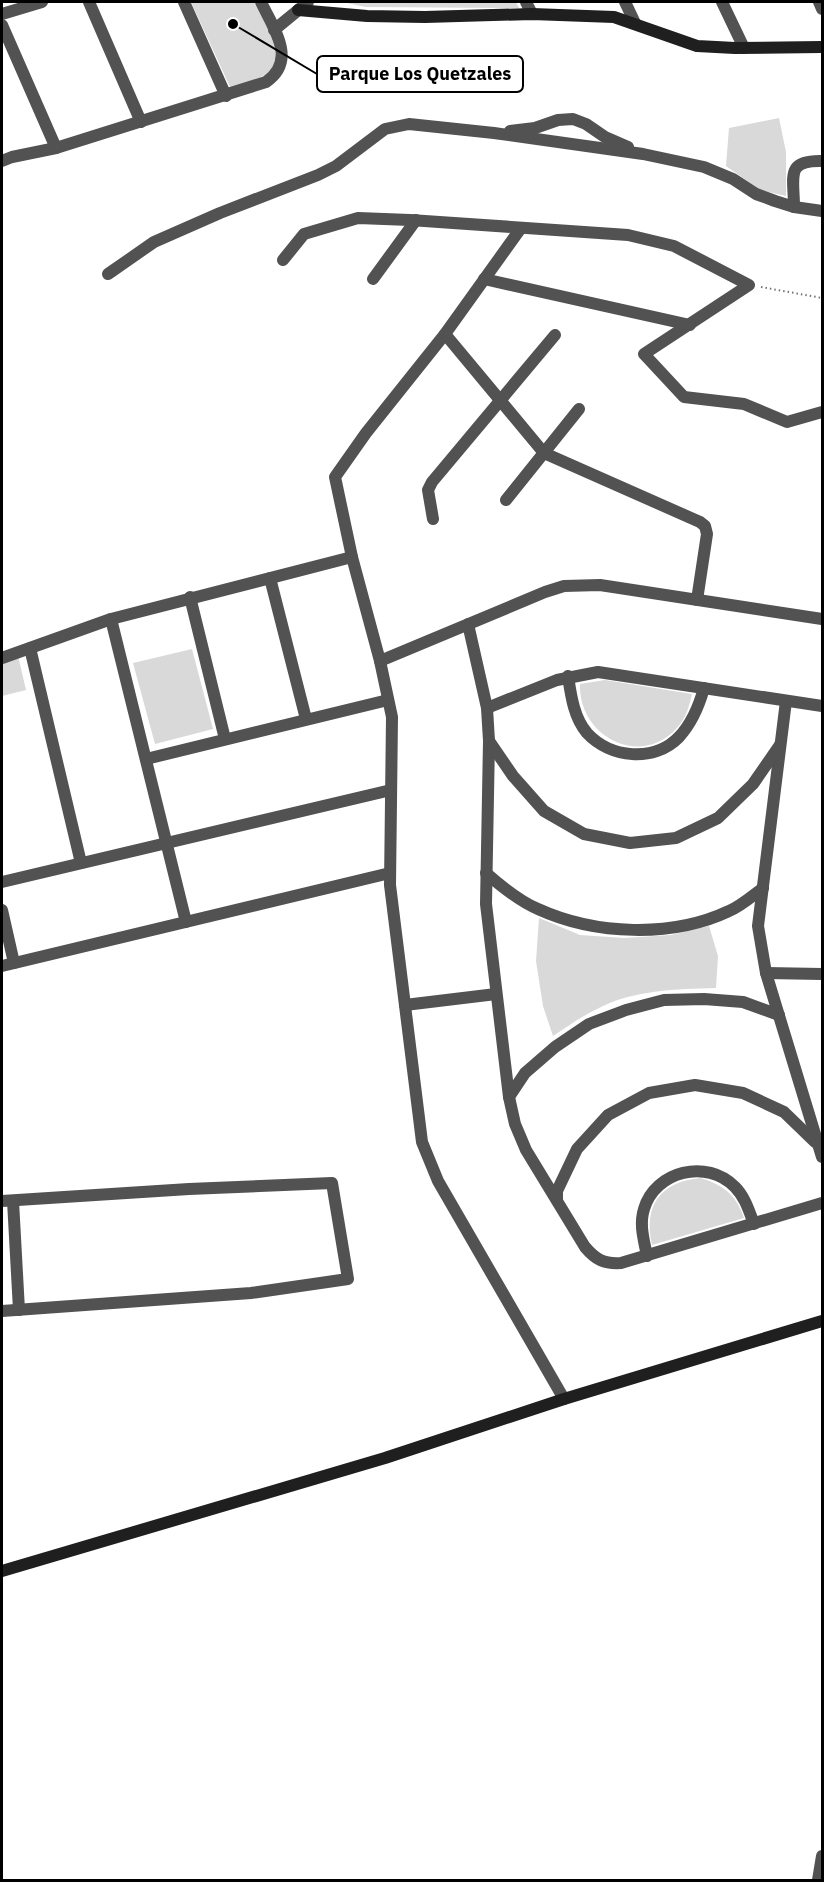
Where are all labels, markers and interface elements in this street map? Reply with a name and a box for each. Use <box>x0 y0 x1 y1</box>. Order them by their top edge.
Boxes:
callout: Parque Los Quetzales <box>317 56 523 92</box>
text: Parque Los Quetzales <box>329 62 511 85</box>

